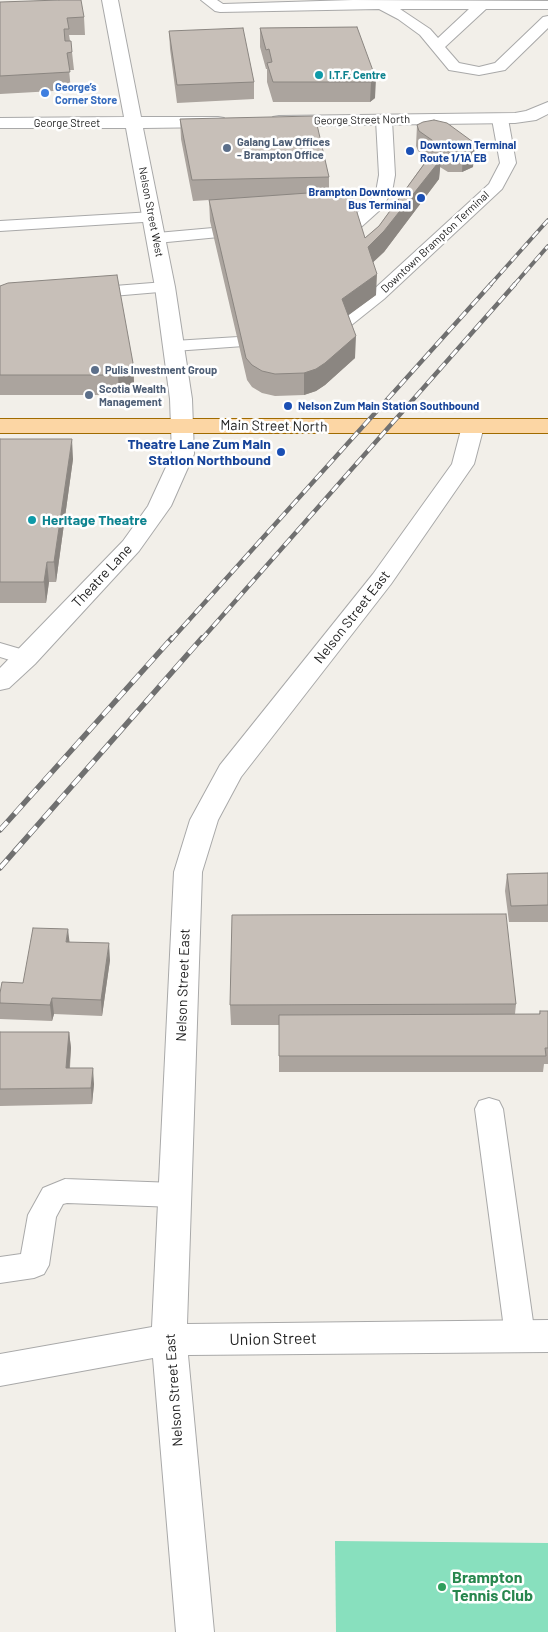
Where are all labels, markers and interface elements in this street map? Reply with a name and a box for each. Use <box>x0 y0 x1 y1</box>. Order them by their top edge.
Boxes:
place label: I.T.F. Centre <box>329 68 386 82</box>
marker: I.T.F. Centre <box>313 69 325 81</box>
place label: George’s Corner Store <box>55 80 117 106</box>
marker: George’s Corner Store <box>39 87 51 99</box>
street label: George Street North <box>314 113 410 127</box>
street label: George Street <box>34 116 100 130</box>
place label: Galang Law Offices - Brampton Office <box>237 135 330 161</box>
place label: Downtown Terminal Route 1/1A EB <box>420 138 516 164</box>
marker: Galang Law Offices - Brampton Office <box>221 142 233 154</box>
marker: Downtown Terminal Route 1/1A EB <box>404 145 416 157</box>
street label: Nelson Street West <box>136 166 166 258</box>
place label: Brampton Downtown Bus Terminal <box>309 185 411 211</box>
street label: Downtown Brampton Terminal <box>378 188 492 296</box>
marker: Brampton Downtown Bus Terminal <box>415 192 427 204</box>
place label: Pulis Investment Group <box>105 363 217 377</box>
marker: Pulis Investment Group <box>89 364 101 376</box>
place label: Scotia Wealth Management <box>99 382 166 408</box>
marker: Scotia Wealth Management <box>83 389 95 401</box>
place label: Nelson Zum Main Station Southbound <box>298 399 479 413</box>
marker: Nelson Zum Main Station Southbound <box>282 400 294 412</box>
street label: Main Street North <box>220 417 328 435</box>
place label: Theatre Lane Zum Main Station Northbound <box>127 436 271 468</box>
marker: Theatre Lane Zum Main Station Northbound <box>275 446 287 458</box>
place label: Heritage Theatre <box>42 512 147 528</box>
marker: Heritage Theatre <box>26 514 38 526</box>
street label: Theatre Lane <box>68 541 136 611</box>
street label: Nelson Street East <box>310 567 394 667</box>
street label: Nelson Street East <box>173 928 193 1042</box>
street label: Union Street <box>229 1329 317 1349</box>
street label: Nelson Street East <box>162 1333 186 1447</box>
place label: Brampton Tennis Club <box>452 1568 533 1606</box>
marker: Brampton Tennis Club <box>436 1581 448 1593</box>

